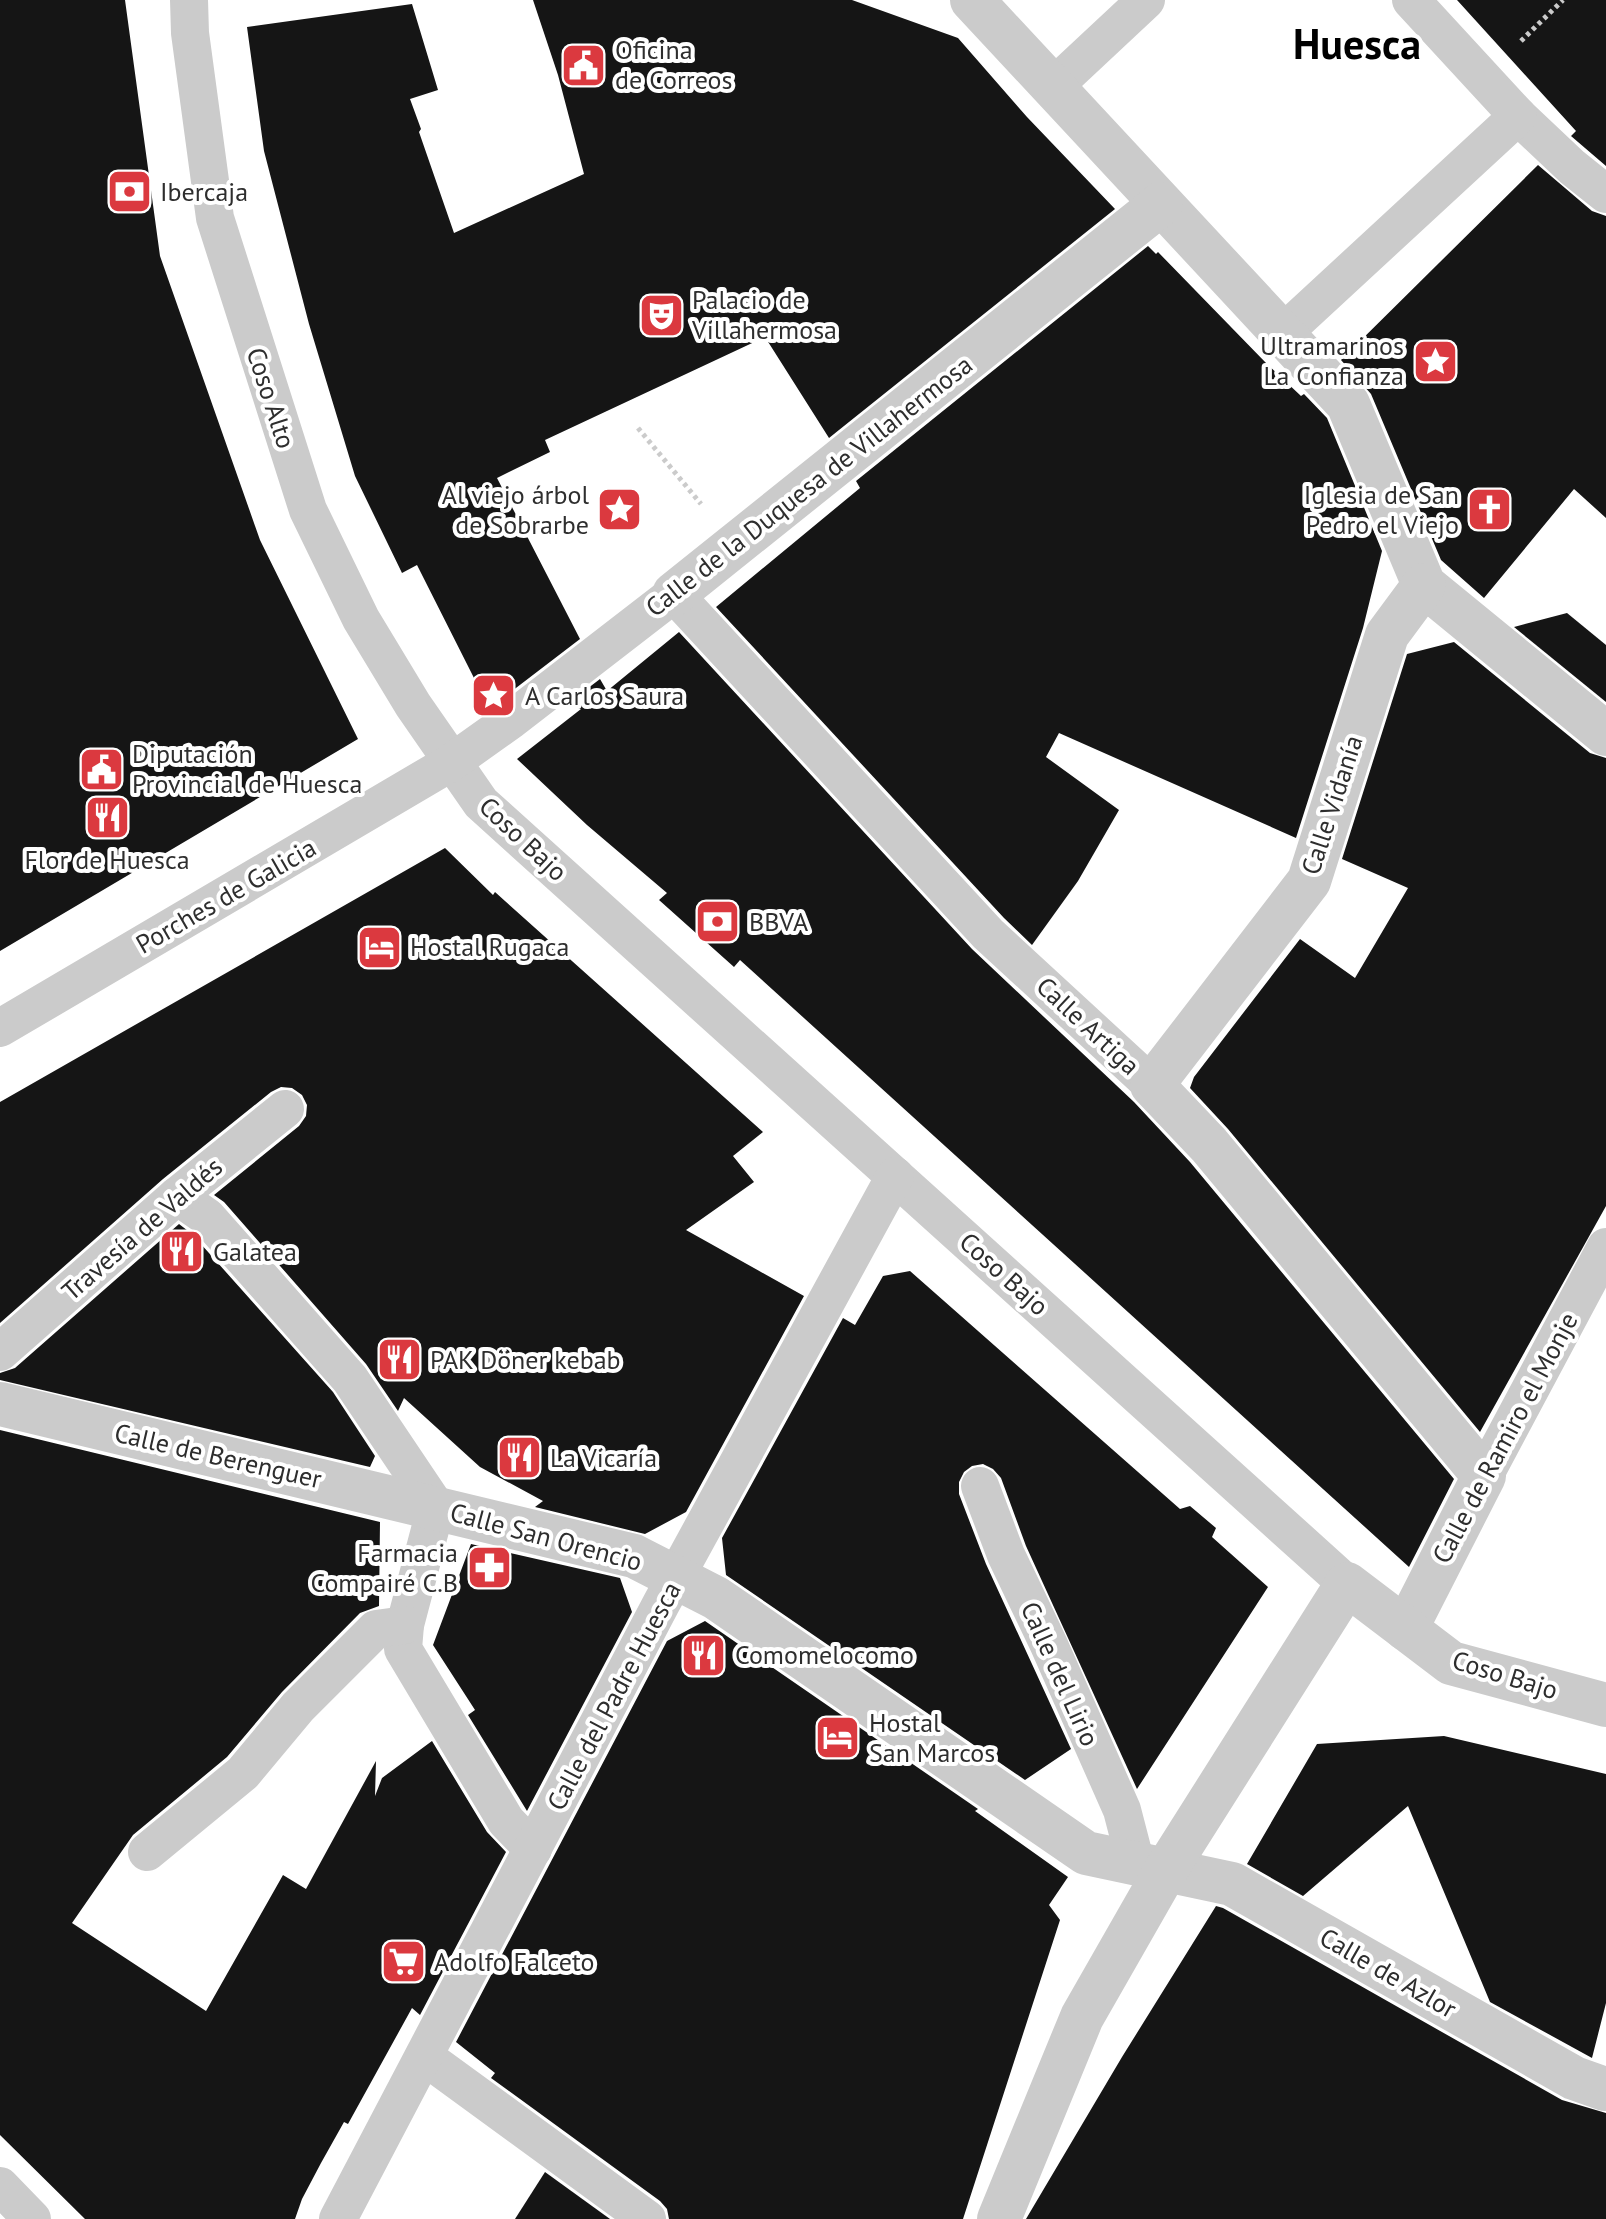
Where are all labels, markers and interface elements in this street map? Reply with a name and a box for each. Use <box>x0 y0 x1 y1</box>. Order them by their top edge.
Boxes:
district label: Huesca <box>1293 16 1421 71</box>
place label: Oficina de Correos <box>615 33 733 96</box>
public building icon: Oficina de Correos <box>560 41 608 89</box>
bank icon: Ibercaja <box>105 168 153 216</box>
place label: Ibercaja <box>160 175 248 208</box>
place label: Palacio de Villahermosa <box>691 283 837 346</box>
theatre icon: Palacio de Villahermosa <box>637 291 685 339</box>
place label: Ultramarinos La Confianza <box>1260 329 1404 392</box>
place icon: Ultramarinos La Confianza <box>1411 337 1459 385</box>
street label: Coso Alto <box>240 343 303 452</box>
street label: Calle de la Duquesa de Villahermosa <box>639 348 979 623</box>
place label: Al viejo árbol de Sobrarbe <box>442 478 589 541</box>
place label: Iglesia de San Pedro el Viejo <box>1304 478 1459 541</box>
place icon: Al viejo árbol de Sobrarbe <box>596 486 644 534</box>
church icon: Iglesia de San Pedro el Viejo <box>1466 486 1514 534</box>
place icon: A Carlos Saura <box>470 672 518 720</box>
place label: A Carlos Saura <box>525 679 684 712</box>
street label: Calle Vidanía <box>1293 731 1370 879</box>
place label: Diputación Provincial de Huesca <box>132 737 362 800</box>
public building icon: Diputación Provincial de Huesca <box>77 745 125 793</box>
street label: Coso Bajo <box>472 790 574 888</box>
restaurant icon: Flor de Huesca <box>83 793 131 841</box>
street label: Porches de Galicia <box>130 831 322 960</box>
place label: Flor de Huesca <box>24 843 190 876</box>
bank icon: BBVA <box>694 898 742 946</box>
place label: BBVA <box>749 905 808 938</box>
hotel icon: Hostal Rugaca <box>355 923 403 971</box>
place label: Hostal Rugaca <box>410 930 569 963</box>
street label: Calle Artiga <box>1030 969 1147 1082</box>
street label: Travesía de Valdés <box>55 1150 229 1307</box>
street label: Coso Bajo <box>953 1225 1056 1322</box>
restaurant icon: Galatea <box>158 1228 206 1276</box>
place label: Galatea <box>213 1235 297 1268</box>
street label: Calle de Ramiro el Monje <box>1424 1307 1585 1569</box>
restaurant icon: PAK Döner kebab <box>375 1336 423 1384</box>
place label: PAK Döner kebab <box>430 1343 621 1376</box>
street label: Calle de Berenguer <box>111 1416 325 1495</box>
restaurant icon: La Vicaría <box>495 1434 543 1482</box>
place label: La Vicaría <box>550 1441 657 1474</box>
street label: Calle San Orencio <box>447 1495 646 1578</box>
place label: Farmacia Compairé C.B <box>311 1536 458 1599</box>
pharmacy icon: Farmacia Compairé C.B <box>465 1544 513 1592</box>
street label: Calle del Padre Huesca <box>539 1576 688 1816</box>
street label: Calle del Lirio <box>1014 1596 1107 1751</box>
restaurant icon: Comomelocomo <box>680 1631 728 1679</box>
place label: Comomelocomo <box>735 1638 914 1671</box>
street label: Coso Bajo <box>1448 1643 1562 1706</box>
place label: Hostal San Marcos <box>869 1706 995 1769</box>
hotel icon: Hostal San Marcos <box>814 1714 862 1762</box>
street label: Calle de Azlor <box>1314 1920 1463 2025</box>
supermarket icon: Adolfo Falceto <box>379 1938 427 1986</box>
place label: Adolfo Falceto <box>434 1945 594 1978</box>

